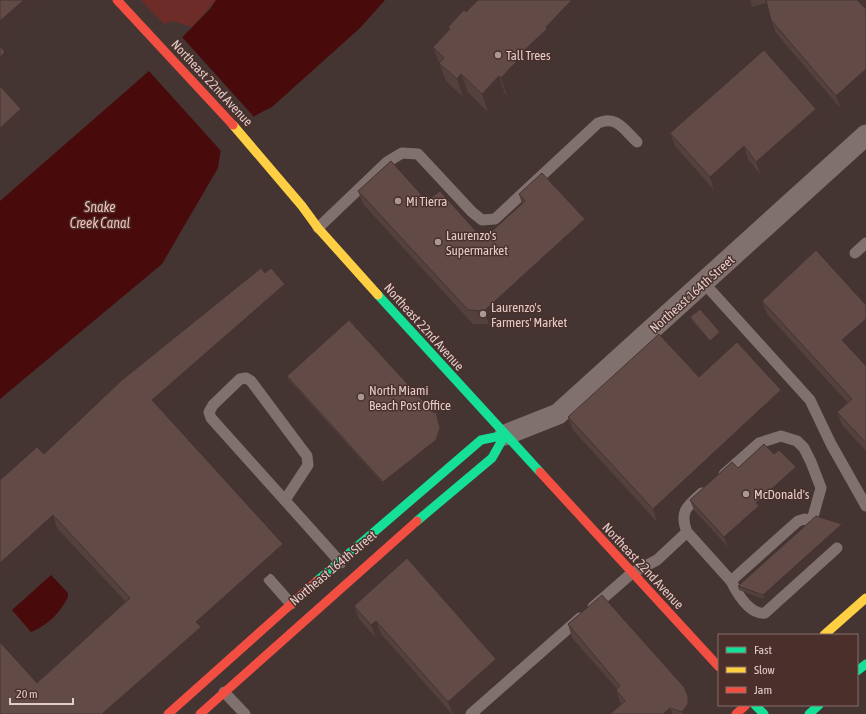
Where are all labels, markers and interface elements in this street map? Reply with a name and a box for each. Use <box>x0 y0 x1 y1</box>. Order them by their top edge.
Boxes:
street label: Northeast 22nd Avenue <box>168 37 256 129</box>
place label: Tall Trees <box>506 48 551 63</box>
marker: Tall Trees <box>493 50 503 60</box>
place label: Mi Tierra <box>406 194 447 209</box>
marker: Mi Tierra <box>393 196 403 206</box>
water label: Snake Creek Canal <box>70 199 130 231</box>
place label: Laurenzo's Supermarket <box>446 228 508 258</box>
marker: Laurenzo's Supermarket <box>433 237 443 247</box>
street label: Northeast 164th Street <box>647 252 737 336</box>
street label: Northeast 22nd Avenue <box>381 280 467 374</box>
place label: Laurenzo's Farmers' Market <box>491 300 567 330</box>
marker: Laurenzo's Farmers' Market <box>478 309 488 319</box>
place label: North Miami Beach Post Office <box>369 383 451 413</box>
marker: North Miami Beach Post Office <box>356 392 366 402</box>
place label: McDonald's <box>754 487 810 502</box>
marker: McDonald's <box>741 489 751 499</box>
street label: Northeast 22nd Avenue <box>599 520 687 612</box>
street label: Northeast 164th Street <box>287 527 379 609</box>
legend <box>718 634 858 706</box>
text: Fast <box>754 643 772 657</box>
text: Slow <box>754 663 775 677</box>
scale bar <box>10 680 73 706</box>
text: Jam <box>754 683 772 697</box>
text: 20 m <box>16 687 38 701</box>

